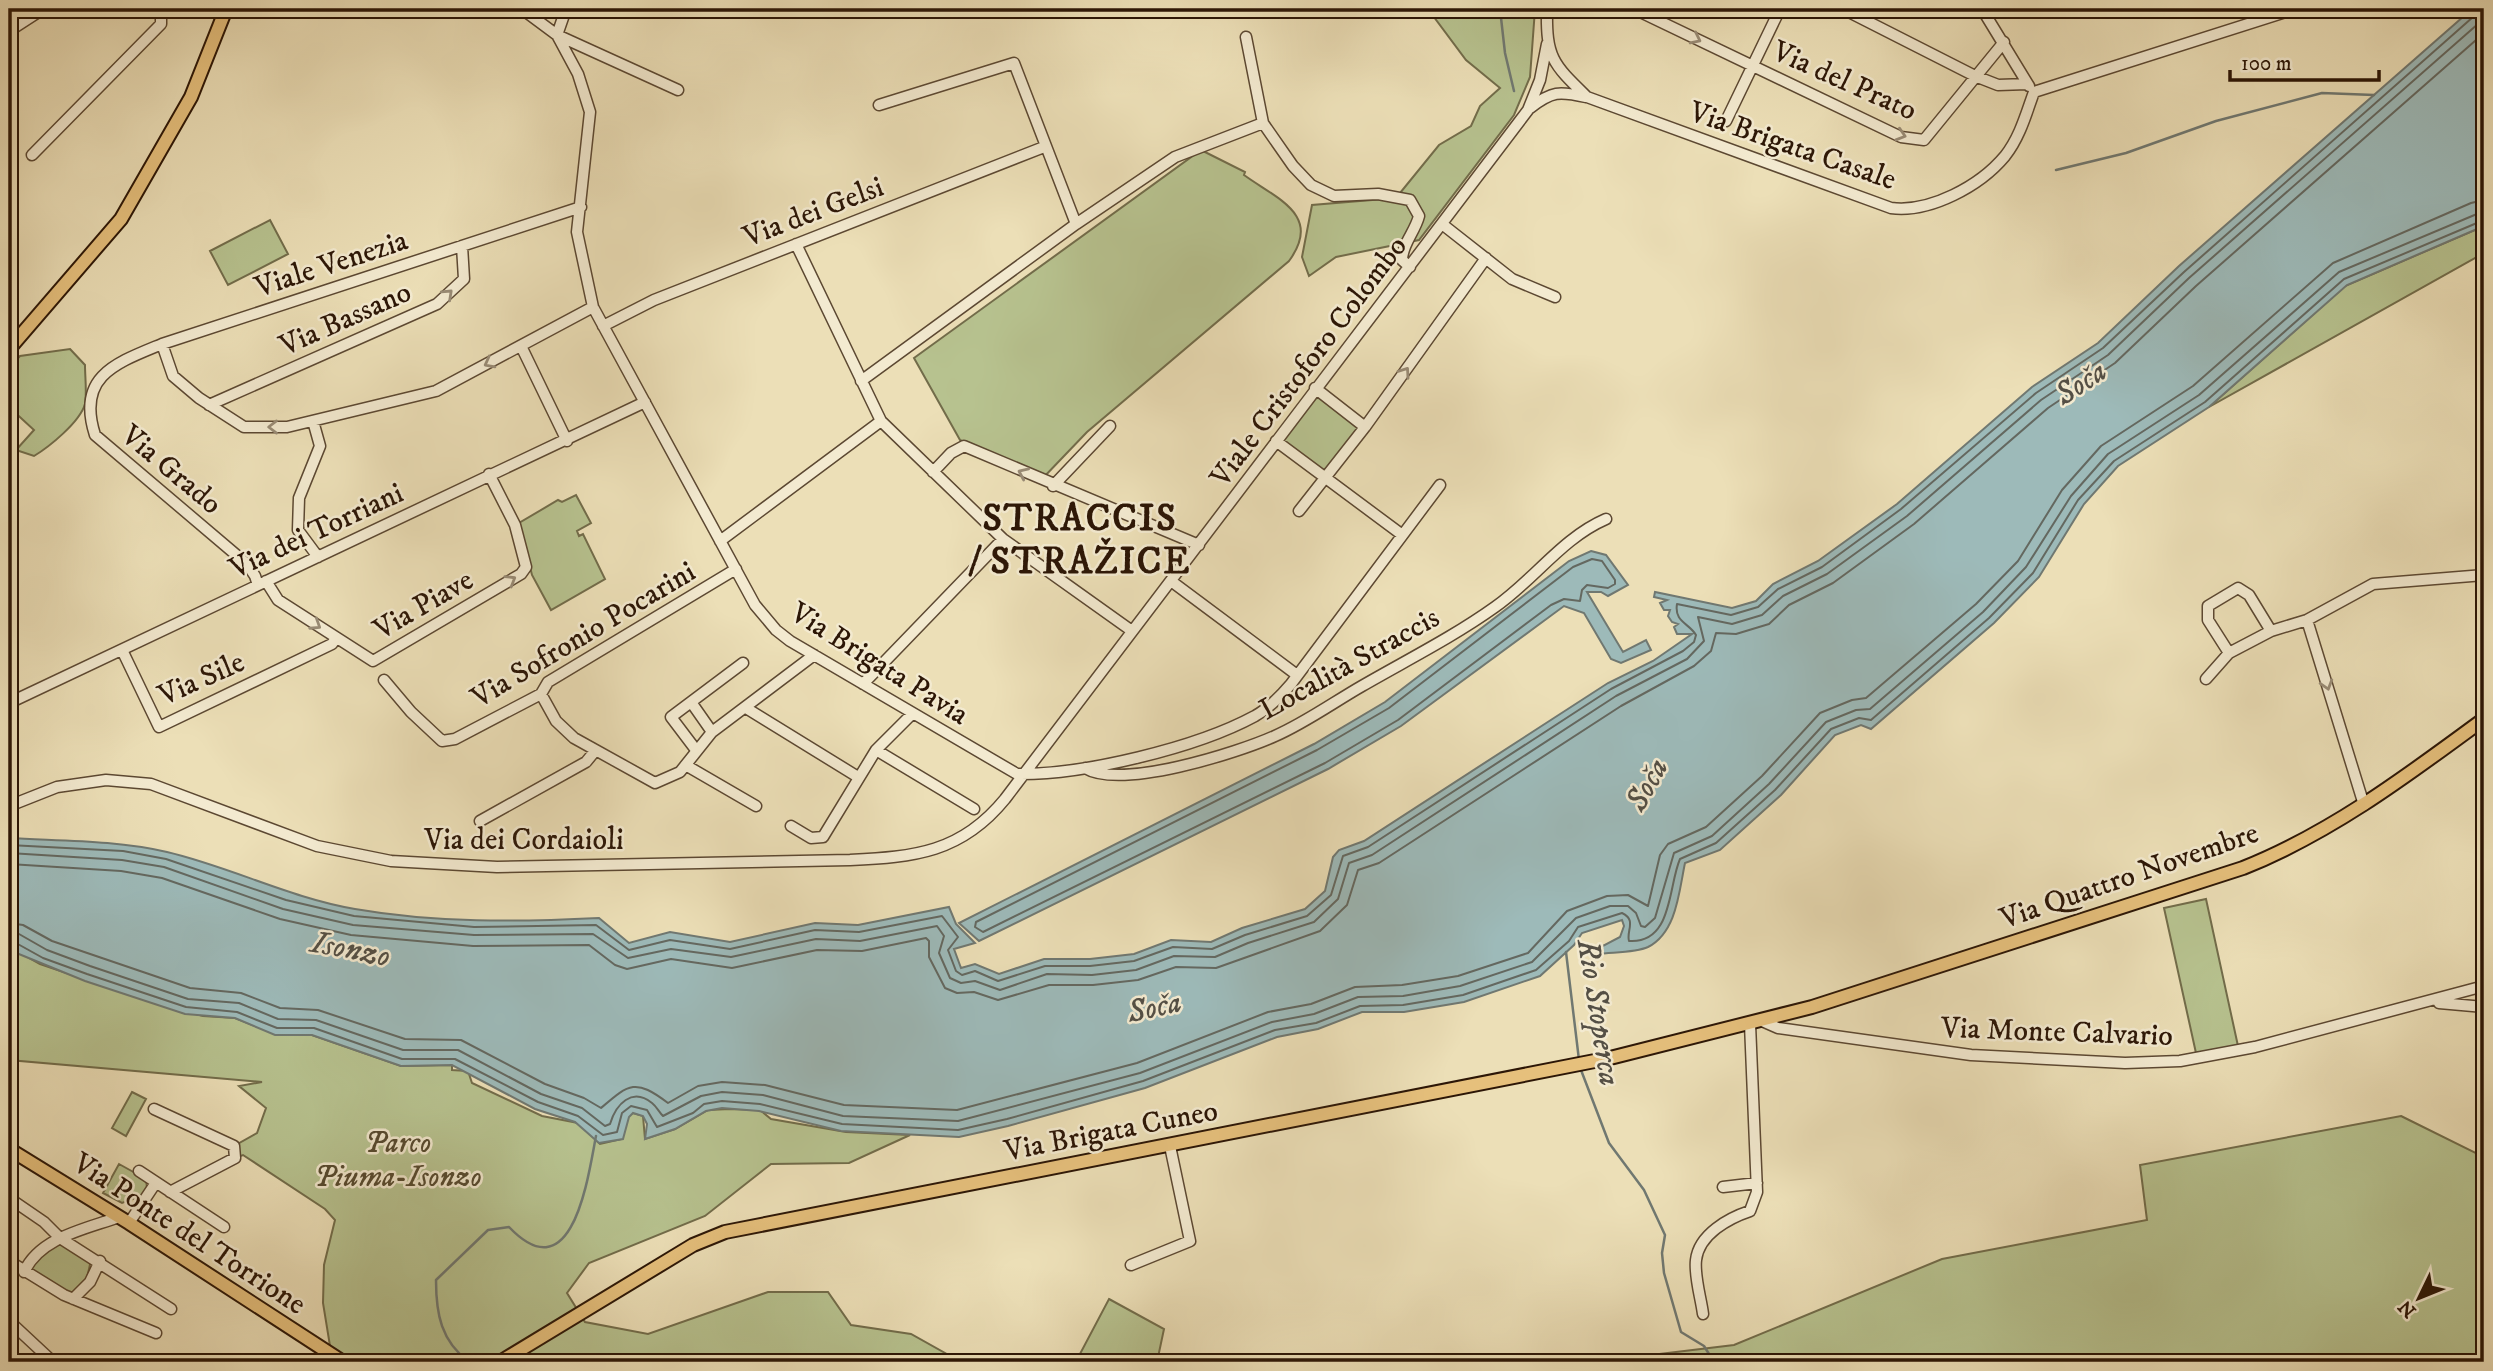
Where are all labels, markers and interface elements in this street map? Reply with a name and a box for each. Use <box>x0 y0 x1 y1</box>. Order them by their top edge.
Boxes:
one-way arrow <box>1689 31 1701 45</box>
street label: Via del Prato <box>1766 33 1922 130</box>
scale bar <box>2230 38 2379 82</box>
text: 100 m <box>2241 51 2292 77</box>
street label: Via Brigata Casale <box>1683 93 1901 199</box>
one-way arrow <box>1895 127 1907 142</box>
street label: Via dei Gelsi <box>737 169 889 256</box>
street label: Viale Venezia <box>250 222 413 307</box>
street label: Viale Cristoforo Colombo <box>1202 229 1416 496</box>
street label: Via Bassano <box>273 274 417 365</box>
one-way arrow <box>440 290 453 302</box>
water label: Soča <box>2047 352 2115 416</box>
one-way arrow <box>484 354 497 368</box>
one-way arrow <box>1397 367 1409 380</box>
street label: Via Grado <box>112 417 229 523</box>
one-way arrow <box>268 419 278 435</box>
one-way arrow <box>1018 467 1030 481</box>
street label: Via dei Torriani <box>223 475 409 588</box>
district label: STRACCIS / STRAŽICE <box>967 496 1192 586</box>
street label: Via Sofronio Pocarini <box>464 554 703 717</box>
street label: Via Piave <box>366 562 480 649</box>
one-way arrow <box>503 576 516 589</box>
street label: Via Brigata Pavia <box>782 594 975 734</box>
street label: Località Straccis <box>1253 600 1446 729</box>
one-way arrow <box>309 616 322 629</box>
street label: Via Sile <box>152 644 250 715</box>
one-way arrow <box>2319 678 2333 691</box>
water label: Soča <box>1617 751 1678 819</box>
street label: Via Quattro Novembre <box>1995 815 2263 938</box>
street label: Via dei Cordaioli <box>423 822 624 859</box>
water label: Isonzo <box>306 922 394 977</box>
water label: Rio Stoperca <box>1567 935 1629 1089</box>
water label: Soča <box>1122 982 1186 1034</box>
street label: Via Monte Calvario <box>1939 1010 2174 1055</box>
street label: Via Brigata Cuneo <box>1000 1093 1221 1170</box>
park label: Parco Piuma-Isonzo <box>314 1125 482 1196</box>
street label: Via Ponte del Torrione <box>65 1145 313 1323</box>
north arrow <box>2384 1262 2454 1332</box>
text: N <box>2394 1295 2421 1322</box>

